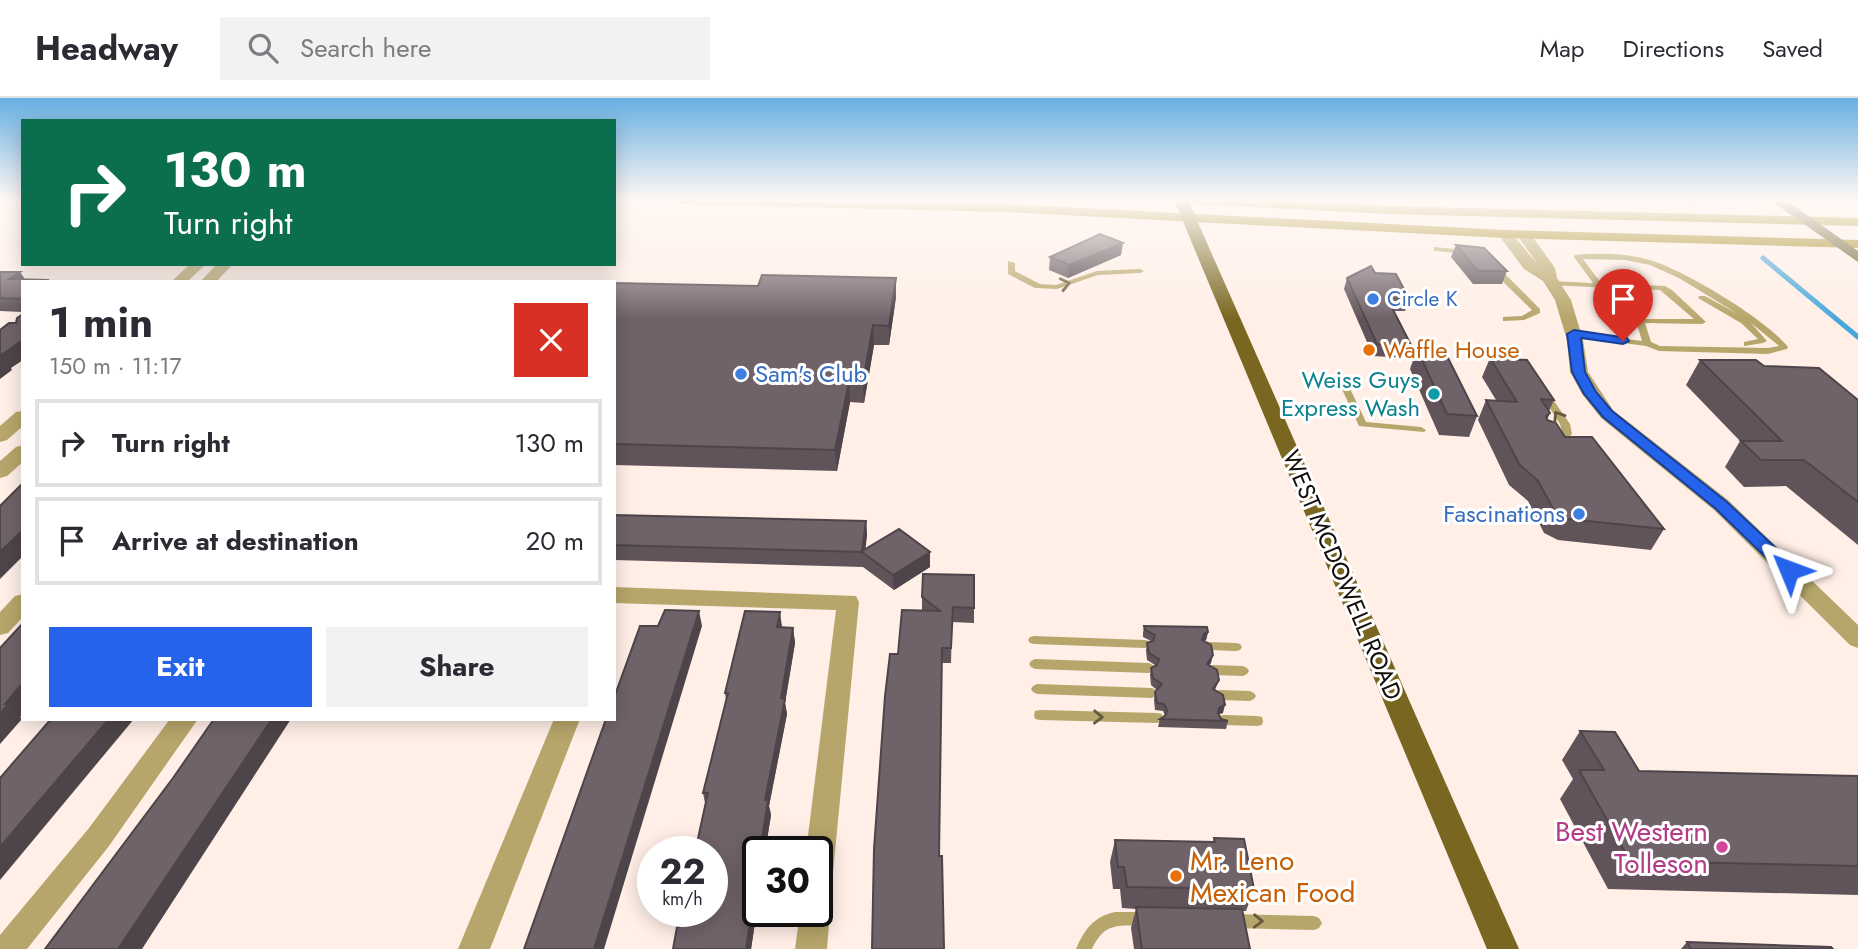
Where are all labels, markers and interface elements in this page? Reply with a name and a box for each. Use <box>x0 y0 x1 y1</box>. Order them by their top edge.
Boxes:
search box <box>220 17 710 80</box>
text: Headway <box>35 25 178 72</box>
icon: search <box>244 29 282 67</box>
text: Search here <box>300 29 431 67</box>
text: Map <box>1540 31 1585 66</box>
text: Directions <box>1623 31 1724 66</box>
text: Saved <box>1762 31 1823 66</box>
text: 130 m <box>164 135 307 205</box>
icon: right <box>49 147 140 238</box>
text: Turn right <box>164 200 293 246</box>
pin <box>1593 269 1653 341</box>
one-way arrow <box>1059 278 1071 293</box>
icon: arrive <box>1604 280 1642 318</box>
place label: Circle K <box>1387 284 1458 314</box>
marker: Circle K <box>1365 291 1381 307</box>
text: 1 min <box>49 292 153 353</box>
button: close <box>514 303 588 377</box>
place label: Waffle House <box>1383 332 1520 367</box>
marker: Waffle House <box>1361 342 1377 358</box>
text: 150 m · 11:17 <box>49 349 182 383</box>
place label: Sam's Club <box>755 356 867 391</box>
place label: Weiss Guys Express Wash <box>1281 362 1420 425</box>
marker: Sam's Club <box>733 366 749 382</box>
marker: Weiss Guys Express Wash <box>1426 386 1442 402</box>
one-way arrow <box>1554 410 1567 423</box>
icon: right <box>53 424 91 462</box>
text: Turn right <box>112 424 230 462</box>
text: 130 m <box>514 424 584 462</box>
street label: WEST MCDOWELL ROAD <box>1274 444 1411 705</box>
place label: Fascinations <box>1443 496 1565 531</box>
marker: Fascinations <box>1571 506 1587 522</box>
icon: arrive <box>53 522 91 560</box>
text: Arrive at destination <box>112 522 359 560</box>
text: 20 m <box>526 522 584 560</box>
position arrow <box>1752 533 1826 607</box>
button: Exit <box>49 627 312 707</box>
button: Share <box>326 627 588 707</box>
one-way arrow <box>1093 709 1104 724</box>
place label: Best Western Tolleson <box>1555 811 1708 884</box>
speed limit sign: 30 <box>742 836 833 927</box>
marker: Best Western Tolleson <box>1714 839 1730 855</box>
place label: Mr. Leno Mexican Food <box>1190 840 1355 913</box>
text: 22 <box>660 847 705 897</box>
marker: Mr. Leno Mexican Food <box>1168 868 1184 884</box>
text: km/h <box>662 886 703 912</box>
one-way arrow <box>1253 914 1264 929</box>

